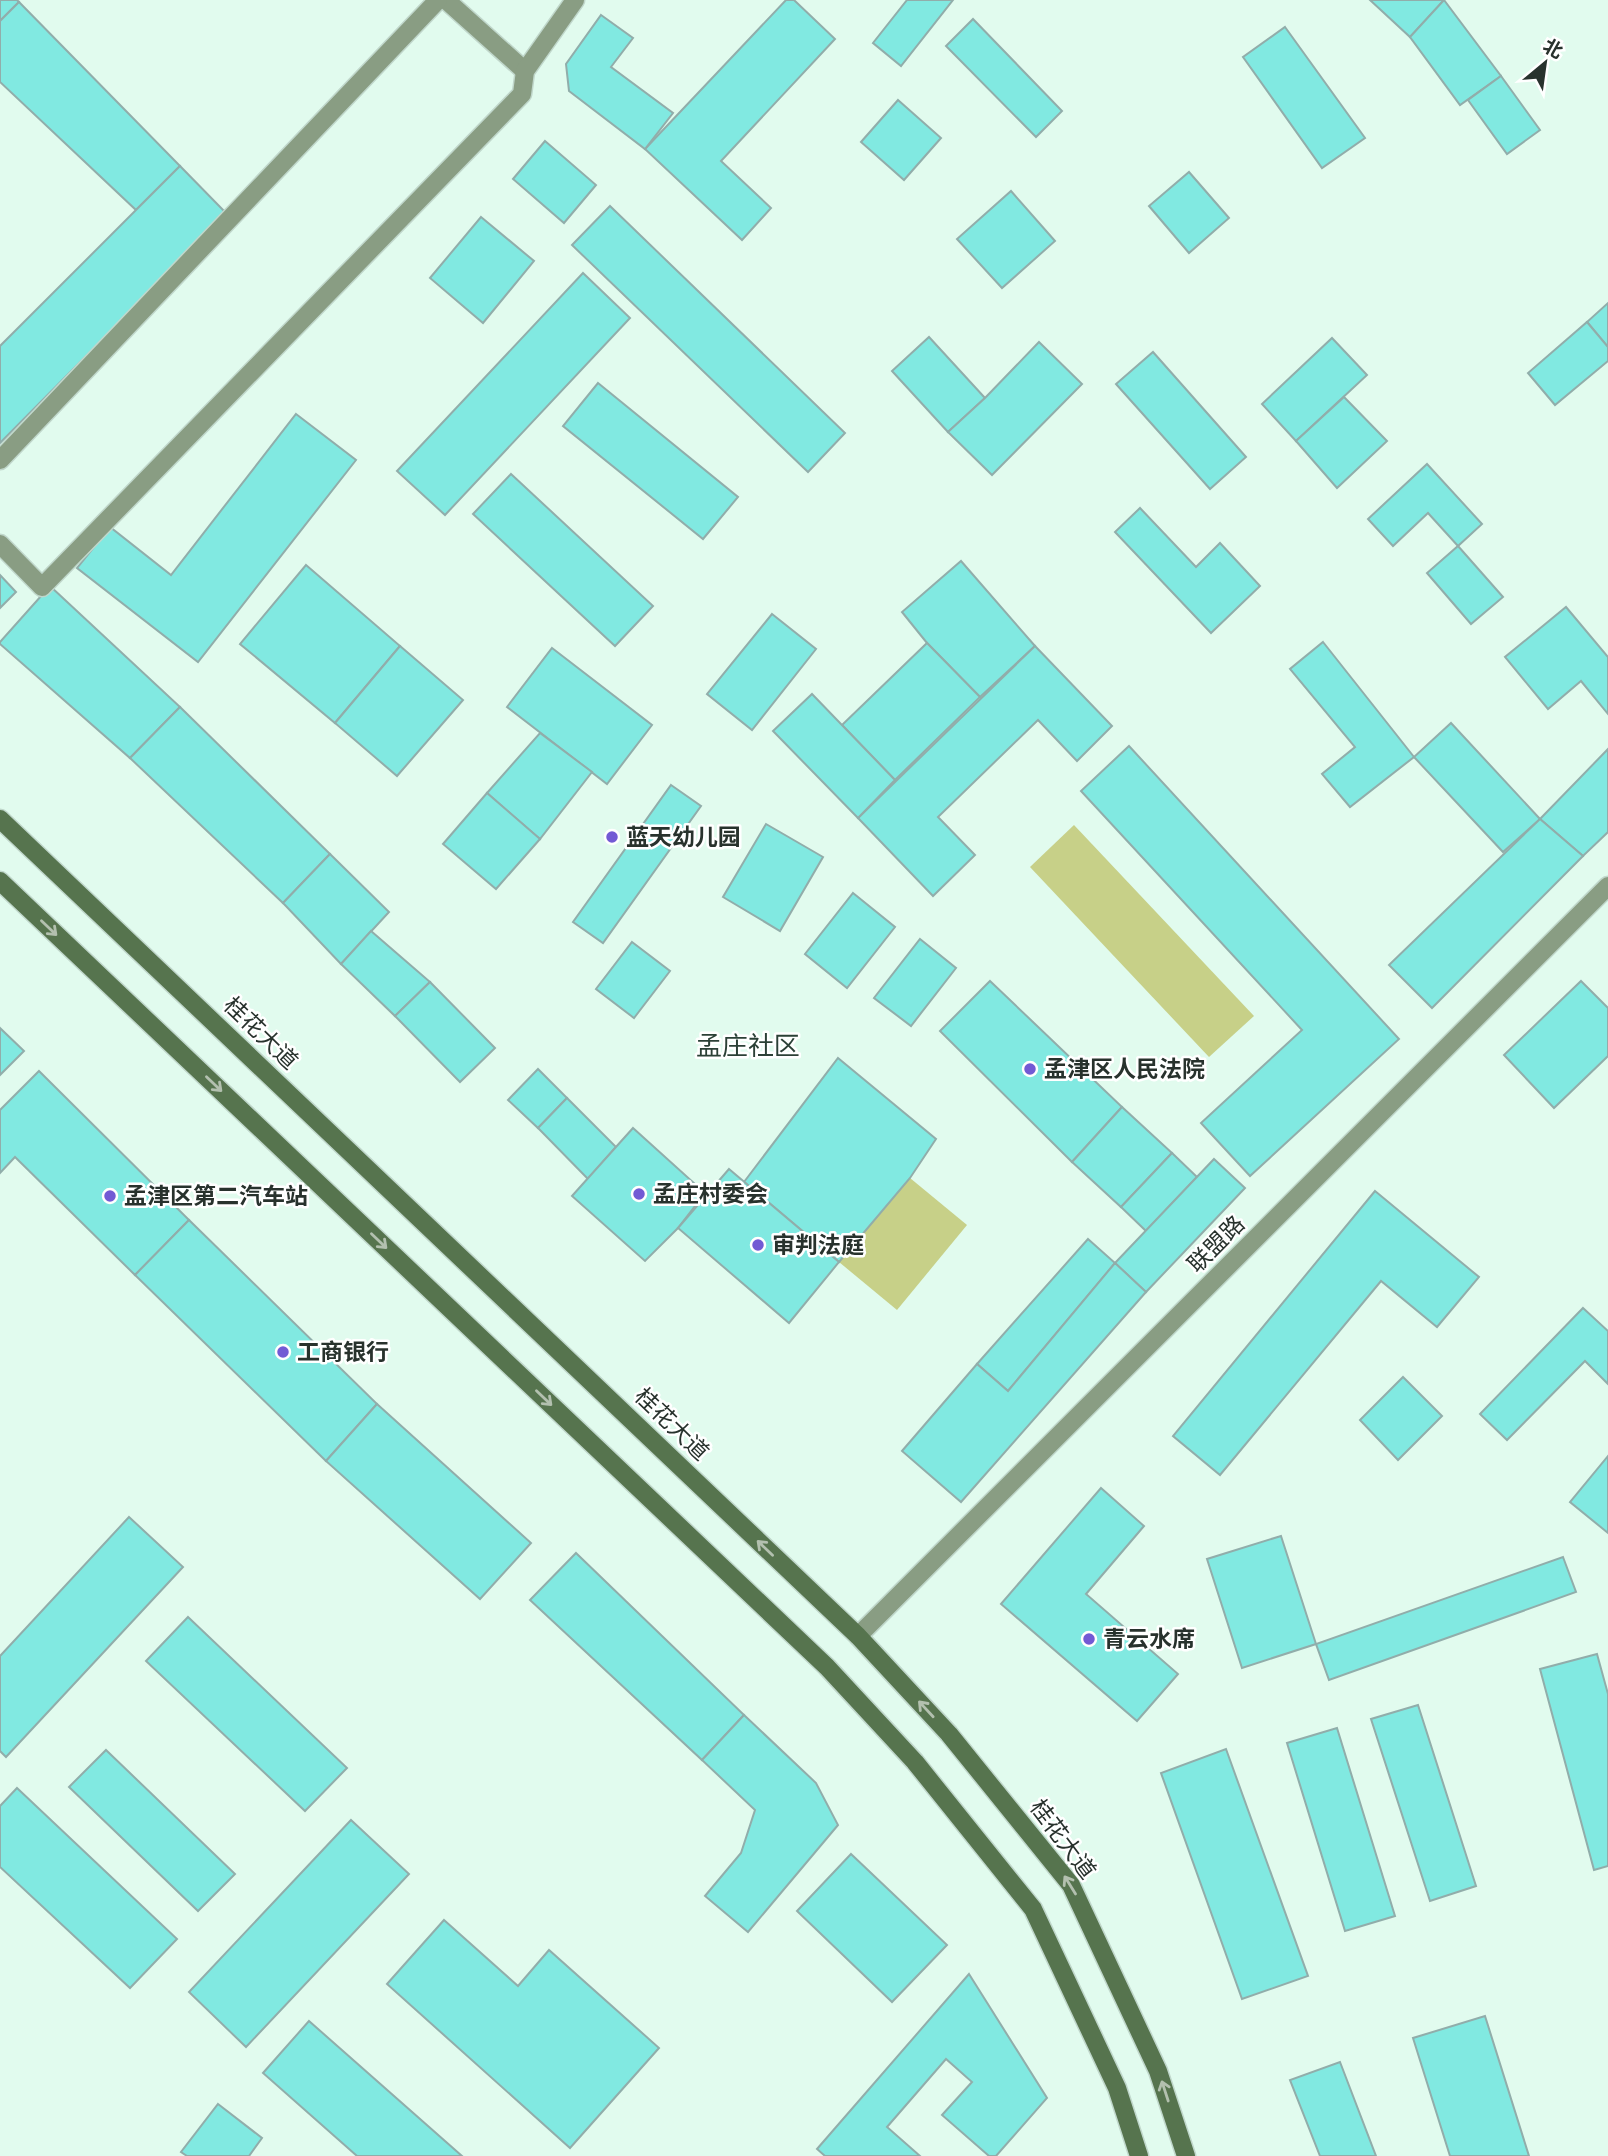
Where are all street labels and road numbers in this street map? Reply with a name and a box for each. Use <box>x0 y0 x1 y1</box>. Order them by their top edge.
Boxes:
street label: 桂花大道 <box>217 989 306 1076</box>
street label: 联盟路 <box>1180 1208 1251 1279</box>
street label: 桂花大道 <box>628 1380 717 1467</box>
street label: 桂花大道 <box>1023 1792 1104 1885</box>

